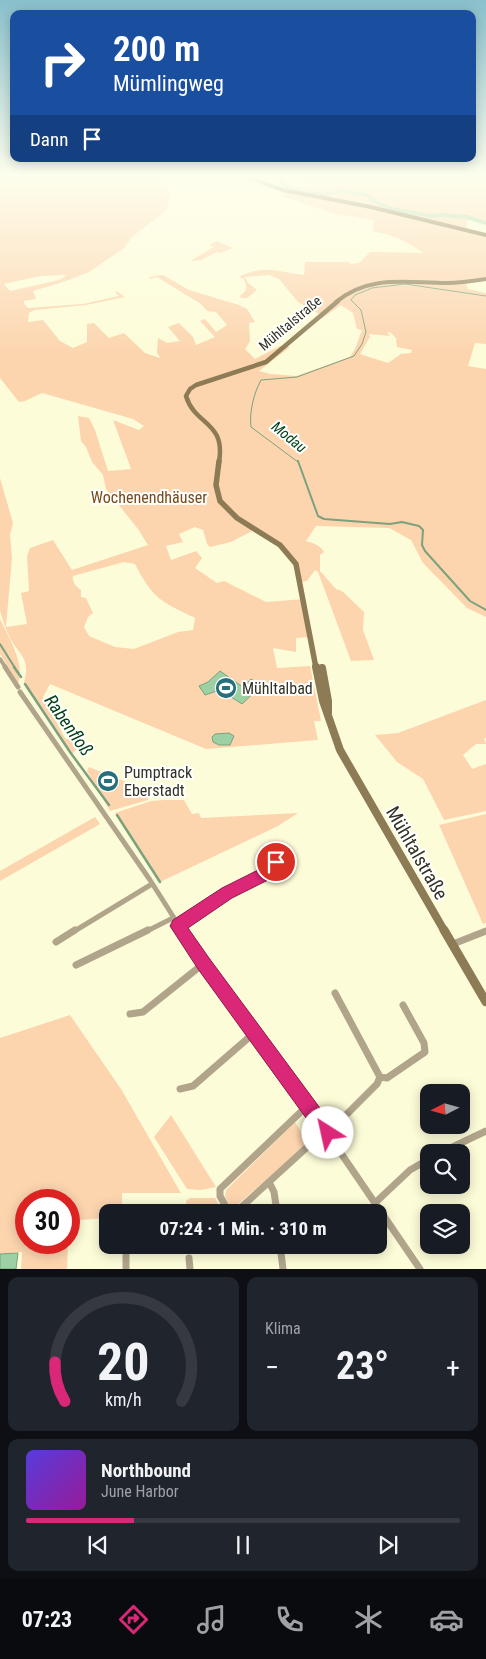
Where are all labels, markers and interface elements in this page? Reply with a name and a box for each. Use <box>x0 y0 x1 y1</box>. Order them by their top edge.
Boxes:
text: 200 m <box>113 29 200 70</box>
icon: right <box>30 30 95 95</box>
text: Mümlingweg <box>113 71 224 96</box>
icon: arrive <box>78 125 106 153</box>
text: Dann <box>30 128 68 151</box>
street label: Mühltalstraße <box>256 292 325 354</box>
water label: Modau <box>268 418 310 456</box>
park label: Wochenendhäuser <box>91 488 207 507</box>
sports icon: Mühltalbad <box>214 676 238 700</box>
place label: Mühltalbad <box>242 679 313 698</box>
water label: Rabenfloß <box>40 690 98 760</box>
place label: Pumptrack Eberstadt <box>124 763 193 800</box>
sports icon: Pumptrack Eberstadt <box>96 769 120 793</box>
street label: Mühltalstraße <box>381 802 453 904</box>
pin <box>255 841 297 883</box>
icon: arrive <box>262 848 290 876</box>
north arrow <box>420 1084 470 1134</box>
map controls <box>420 1084 470 1254</box>
position arrow <box>301 1106 353 1158</box>
button: search <box>420 1144 470 1194</box>
speed limit sign: 30 <box>15 1189 80 1254</box>
button: layers <box>420 1204 470 1254</box>
text: 07:24 · 1 Min. · 310 m <box>159 1217 327 1240</box>
text: Klima <box>265 1319 301 1338</box>
text: 20 <box>97 1332 150 1393</box>
text: 23° <box>336 1344 389 1388</box>
text: − <box>265 1351 279 1384</box>
text: + <box>446 1351 460 1384</box>
text: km/h <box>105 1389 142 1410</box>
text: Northbound <box>101 1459 191 1482</box>
text: June Harbor <box>101 1482 179 1501</box>
icon: previous <box>84 1531 112 1559</box>
icon: pause <box>229 1531 257 1559</box>
icon: next <box>374 1531 402 1559</box>
icon: directions <box>116 1602 151 1637</box>
icon: music <box>194 1602 229 1637</box>
icon: phone <box>272 1602 307 1637</box>
icon: climate <box>351 1602 386 1637</box>
icon: car <box>429 1602 464 1637</box>
text: 07:23 <box>22 1607 72 1632</box>

